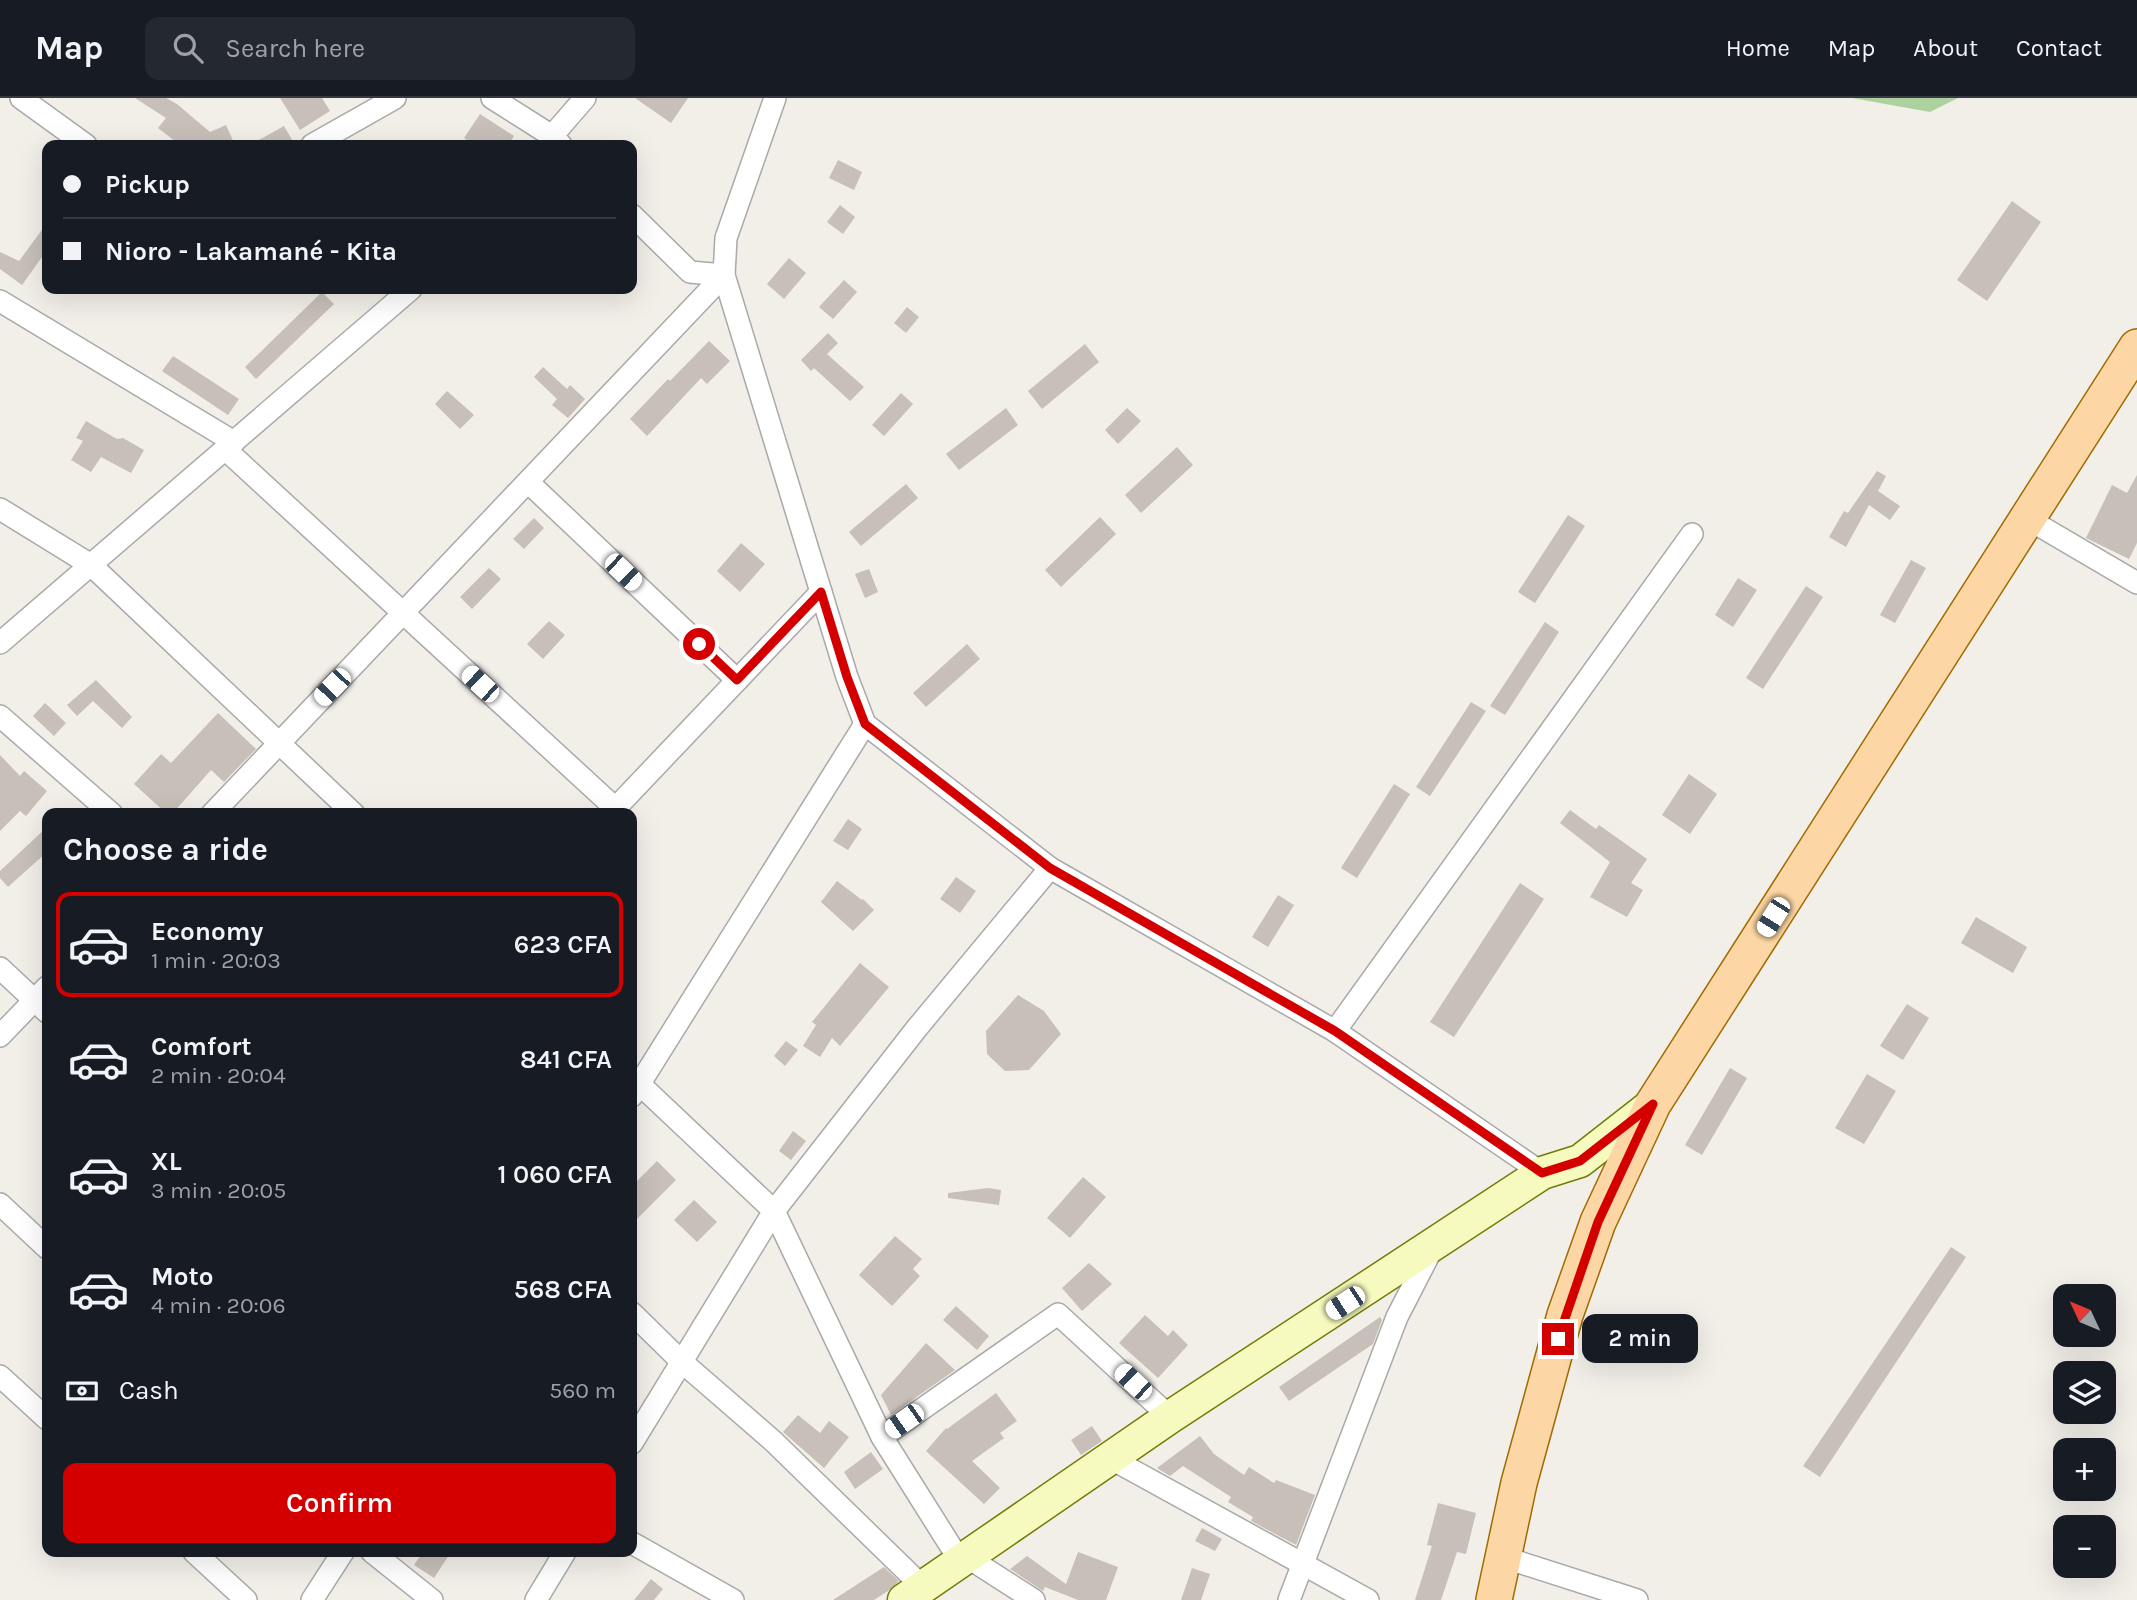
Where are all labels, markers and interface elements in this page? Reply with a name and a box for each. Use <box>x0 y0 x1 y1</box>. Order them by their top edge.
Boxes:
search box <box>145 17 635 80</box>
text: Map <box>35 29 103 67</box>
icon: search <box>169 29 207 67</box>
text: Search here <box>225 33 365 64</box>
text: Home <box>1726 34 1790 62</box>
text: Map <box>1828 34 1875 62</box>
text: About <box>1913 34 1978 62</box>
text: Contact <box>2016 34 2102 62</box>
text: Pickup <box>105 169 190 200</box>
text: Nioro - Lakamané - Kita <box>105 236 397 267</box>
car <box>601 550 646 594</box>
route start <box>683 628 715 660</box>
car <box>458 662 503 706</box>
car <box>310 665 355 709</box>
text: Choose a ride <box>63 831 268 868</box>
car <box>1753 894 1794 940</box>
icon: car <box>67 913 130 976</box>
text: Economy <box>151 916 263 947</box>
text: 623 CFA <box>514 929 612 960</box>
text: 1 min · 20:03 <box>151 947 281 974</box>
icon: car <box>67 1028 130 1091</box>
text: Comfort <box>151 1031 252 1062</box>
text: 841 CFA <box>520 1044 612 1075</box>
text: 2 min · 20:04 <box>151 1062 286 1089</box>
icon: car <box>67 1143 130 1206</box>
text: XL <box>151 1146 182 1177</box>
text: 1 060 CFA <box>497 1159 612 1190</box>
text: 3 min · 20:05 <box>151 1177 286 1204</box>
icon: car <box>67 1258 130 1321</box>
text: Moto <box>151 1261 213 1292</box>
text: 568 CFA <box>514 1274 612 1305</box>
car <box>1322 1283 1369 1323</box>
north arrow <box>2053 1284 2116 1348</box>
map controls <box>2053 1284 2116 1578</box>
text: 4 min · 20:06 <box>151 1292 286 1319</box>
callout: 2 min <box>1582 1314 1698 1364</box>
route end <box>1542 1323 1574 1355</box>
text: 2 min <box>1609 1325 1671 1352</box>
car <box>1111 1360 1156 1404</box>
button: layers <box>2053 1361 2116 1424</box>
icon: cash <box>63 1372 101 1410</box>
text: Cash <box>119 1375 179 1406</box>
text: 560 m <box>549 1377 616 1404</box>
car <box>881 1400 928 1442</box>
button: + <box>2053 1438 2116 1501</box>
button: Confirm <box>63 1463 616 1543</box>
button: − <box>2053 1515 2116 1578</box>

